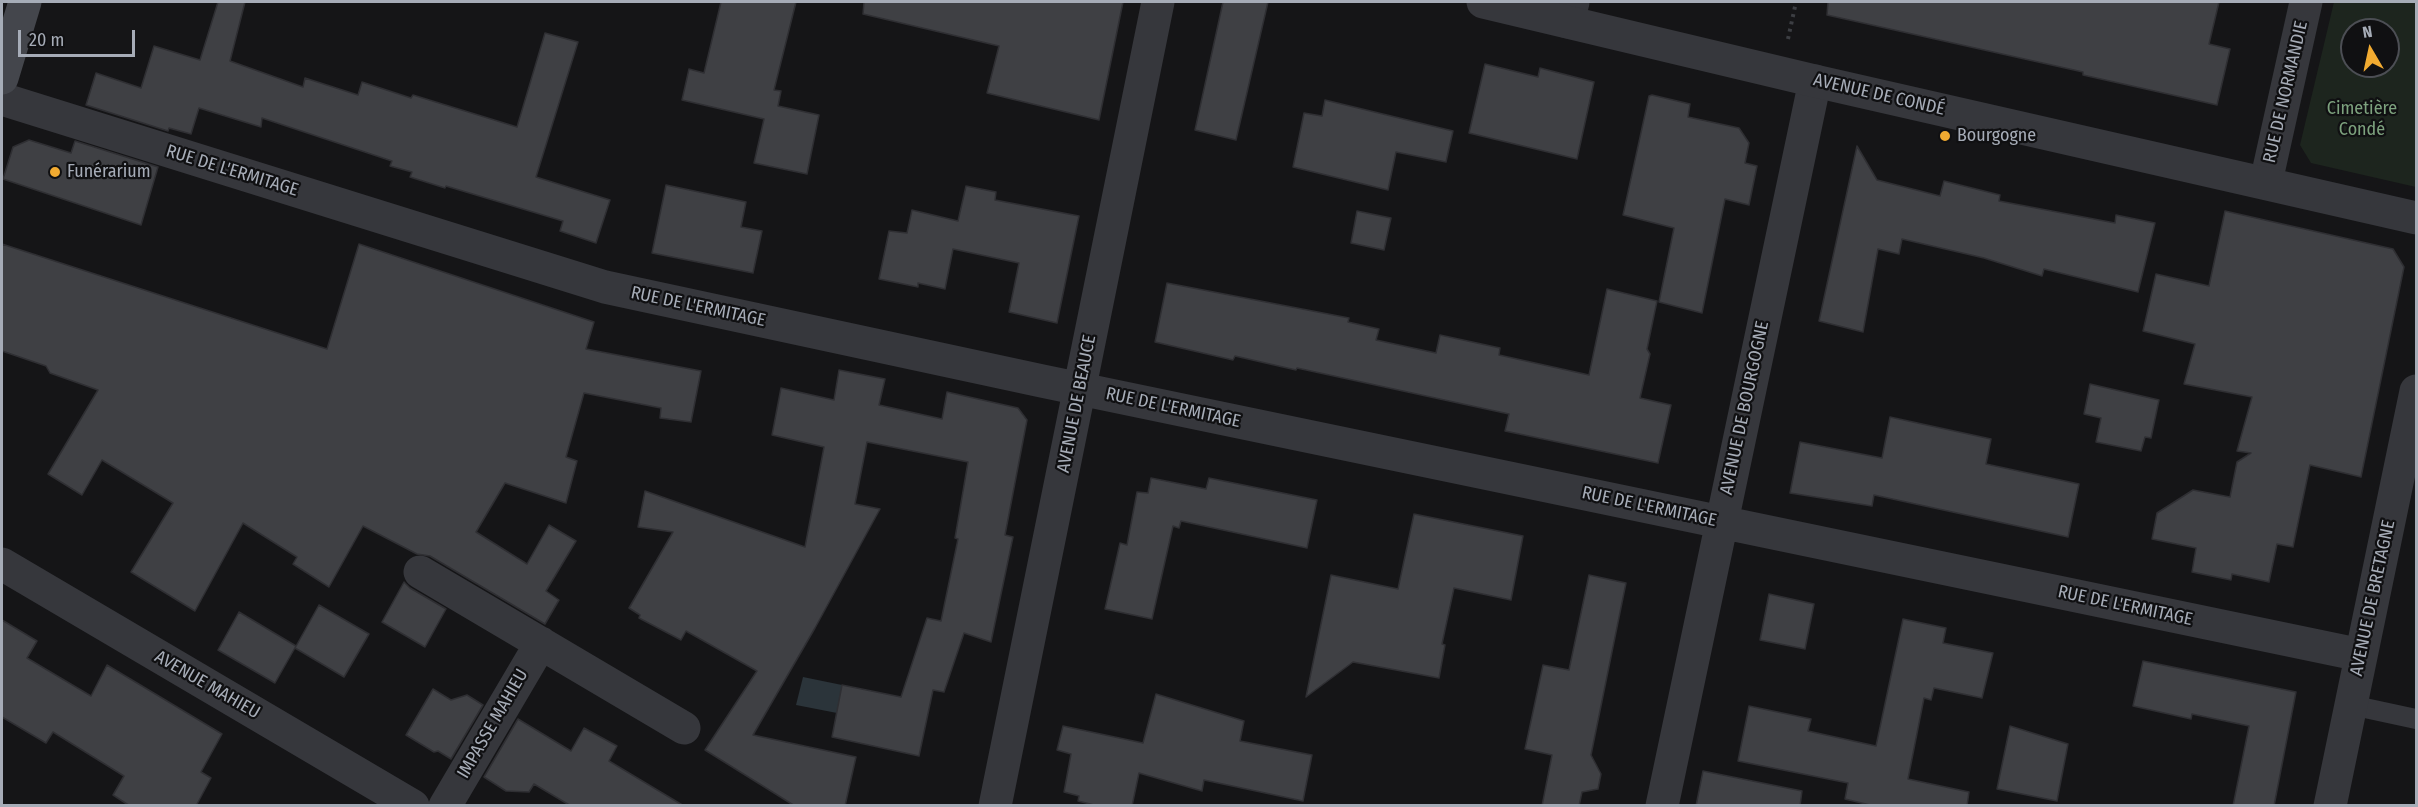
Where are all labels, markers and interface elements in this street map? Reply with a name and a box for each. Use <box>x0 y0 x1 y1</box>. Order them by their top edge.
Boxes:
scale bar <box>21 18 138 56</box>
north arrow <box>2340 18 2400 78</box>
street label: RUE DE NORMANDIE <box>2259 19 2313 165</box>
text: N <box>2361 22 2374 42</box>
text: 20 m <box>29 29 64 51</box>
street label: AVENUE DE CONDÉ <box>1811 69 1947 121</box>
park label: Cimetière Condé <box>2327 98 2397 140</box>
place label: Bourgogne <box>1957 125 2036 147</box>
marker: Bourgogne <box>1938 129 1952 143</box>
street label: RUE DE L'ERMITAGE <box>163 141 301 201</box>
place label: Funérarium <box>67 161 151 183</box>
marker: Funérarium <box>48 165 62 179</box>
street label: RUE DE L'ERMITAGE <box>629 282 767 332</box>
street label: AVENUE DE BOURGOGNE <box>1716 319 1774 497</box>
street label: AVENUE DE BEAUCE <box>1053 333 1101 475</box>
street label: RUE DE L'ERMITAGE <box>1104 383 1242 433</box>
street label: RUE DE L'ERMITAGE <box>1580 482 1718 532</box>
street label: AVENUE DE BRETAGNE <box>2346 518 2400 678</box>
street label: RUE DE L'ERMITAGE <box>2056 581 2194 631</box>
street label: AVENUE MAHIEU <box>151 646 263 724</box>
street label: IMPASSE MAHIEU <box>453 666 533 782</box>

